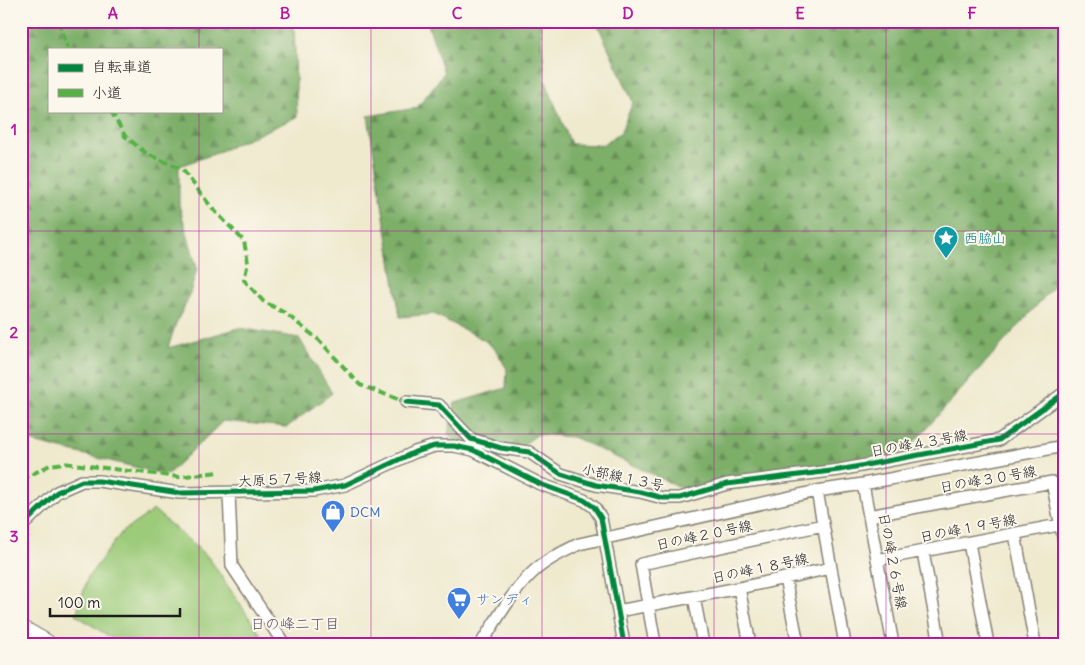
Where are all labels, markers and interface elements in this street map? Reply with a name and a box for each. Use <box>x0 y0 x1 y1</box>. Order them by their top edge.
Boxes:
text: A <box>108 3 118 23</box>
text: B <box>280 3 291 23</box>
text: C <box>452 3 463 23</box>
text: D <box>622 3 634 23</box>
text: E <box>795 3 805 23</box>
text: F <box>967 3 977 23</box>
legend <box>48 48 222 112</box>
text: 自転車道 <box>92 57 152 76</box>
text: 小道 <box>92 83 122 102</box>
text: 1 <box>11 119 17 139</box>
place icon: 西脇山 <box>933 225 959 259</box>
place label: 西脇山 <box>964 229 1006 247</box>
text: 2 <box>10 322 19 342</box>
street label: 日の峰４３号線 <box>869 426 969 460</box>
street label: 小部線１３号 <box>580 459 666 495</box>
street label: 日の峰３０号線 <box>938 462 1038 496</box>
street label: 大原５７号線 <box>238 468 322 490</box>
shop icon: DCM <box>320 499 346 533</box>
place label: DCM <box>350 503 381 521</box>
street label: 日の峰１９号線 <box>918 510 1018 546</box>
street label: 日の峰２６号線 <box>875 511 911 611</box>
street label: 日の峰２０号線 <box>654 516 754 554</box>
text: 3 <box>9 526 19 546</box>
street label: 日の峰１８号線 <box>710 549 810 587</box>
scale bar <box>50 585 180 617</box>
supermarket icon: サンディ <box>446 586 472 620</box>
place label: サンディ <box>476 590 533 608</box>
text: 100 m <box>58 593 100 612</box>
district label: 日の峰二丁目 <box>250 614 340 633</box>

